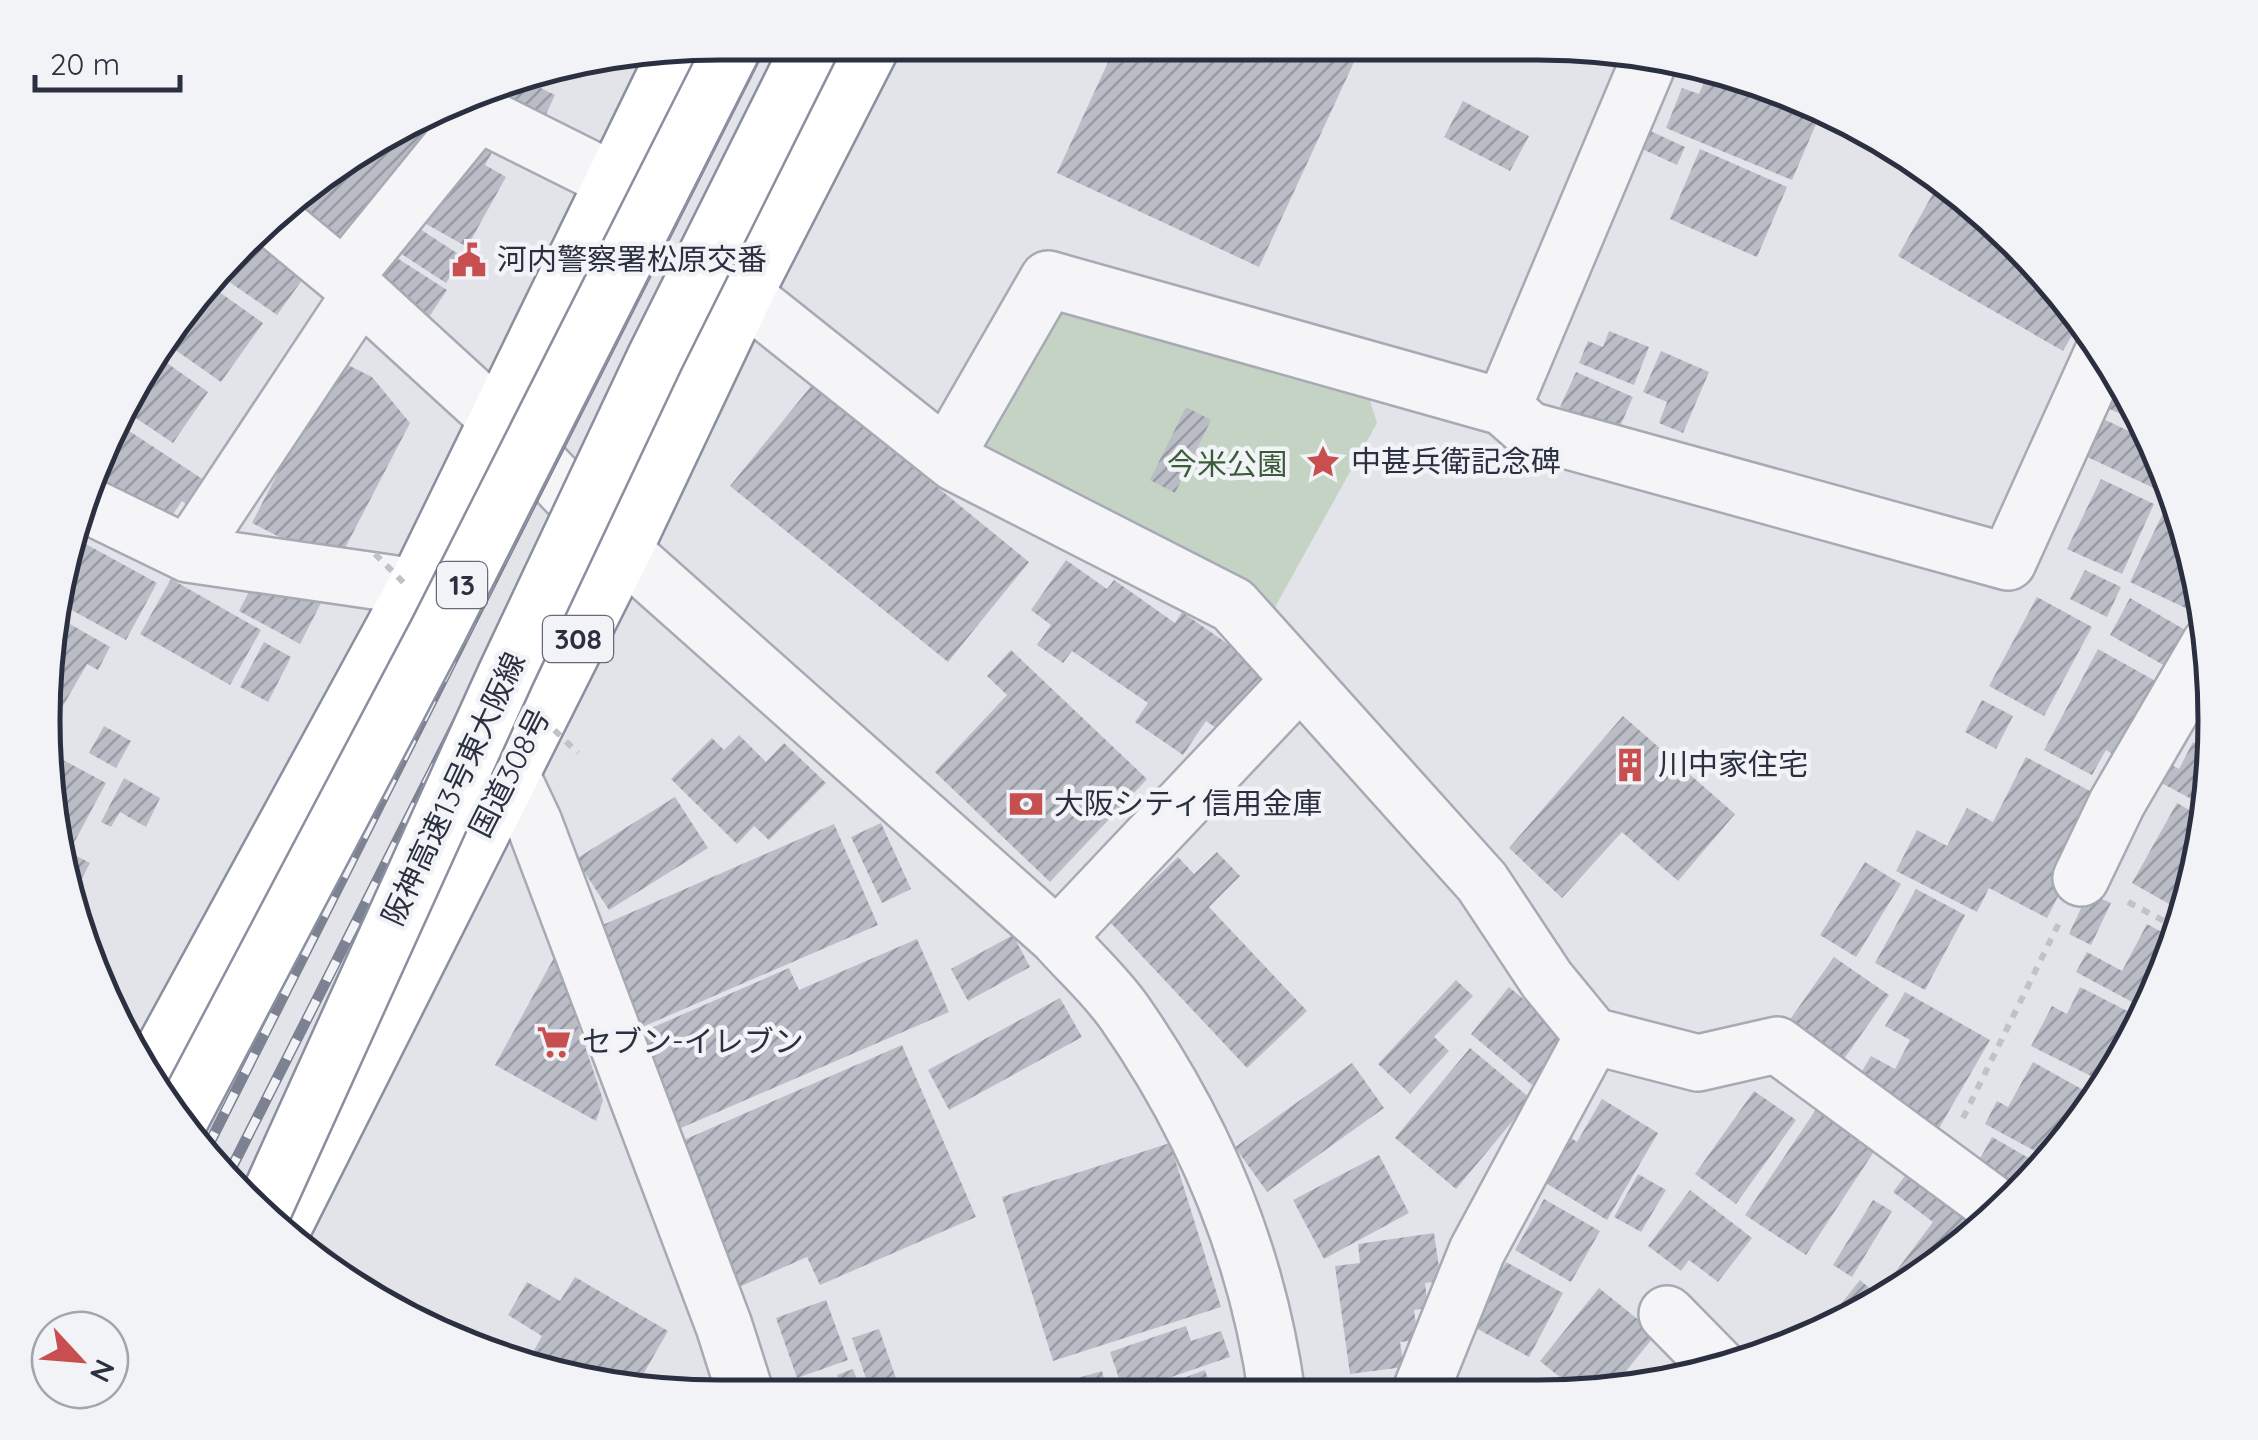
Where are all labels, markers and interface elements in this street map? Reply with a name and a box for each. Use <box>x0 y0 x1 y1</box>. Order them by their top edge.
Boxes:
scale bar <box>35 30 180 92</box>
text: 20 m <box>50 45 120 83</box>
place label: 河内警察署松原交番 <box>497 240 767 278</box>
public building icon: 河内警察署松原交番 <box>450 241 488 279</box>
place label: 中甚兵衛記念碑 <box>1351 442 1561 480</box>
place icon: 中甚兵衛記念碑 <box>1304 443 1342 481</box>
park label: 今米公園 <box>1167 445 1287 483</box>
road number: 13 <box>437 562 487 608</box>
road number: 308 <box>543 616 613 662</box>
street label: 阪神高速13号東大阪線 <box>373 646 533 931</box>
street label: 国道308号 <box>460 702 558 843</box>
place label: 川中家住宅 <box>1658 745 1808 783</box>
building icon: 川中家住宅 <box>1611 746 1649 784</box>
place label: 大阪シティ信用金庫 <box>1054 784 1322 822</box>
bank icon: 大阪シティ信用金庫 <box>1007 785 1045 823</box>
place label: セブン-イレブン <box>582 1022 804 1060</box>
supermarket icon: セブン-イレブン <box>535 1023 573 1061</box>
north arrow <box>30 1310 130 1410</box>
text: N <box>83 1354 123 1388</box>

